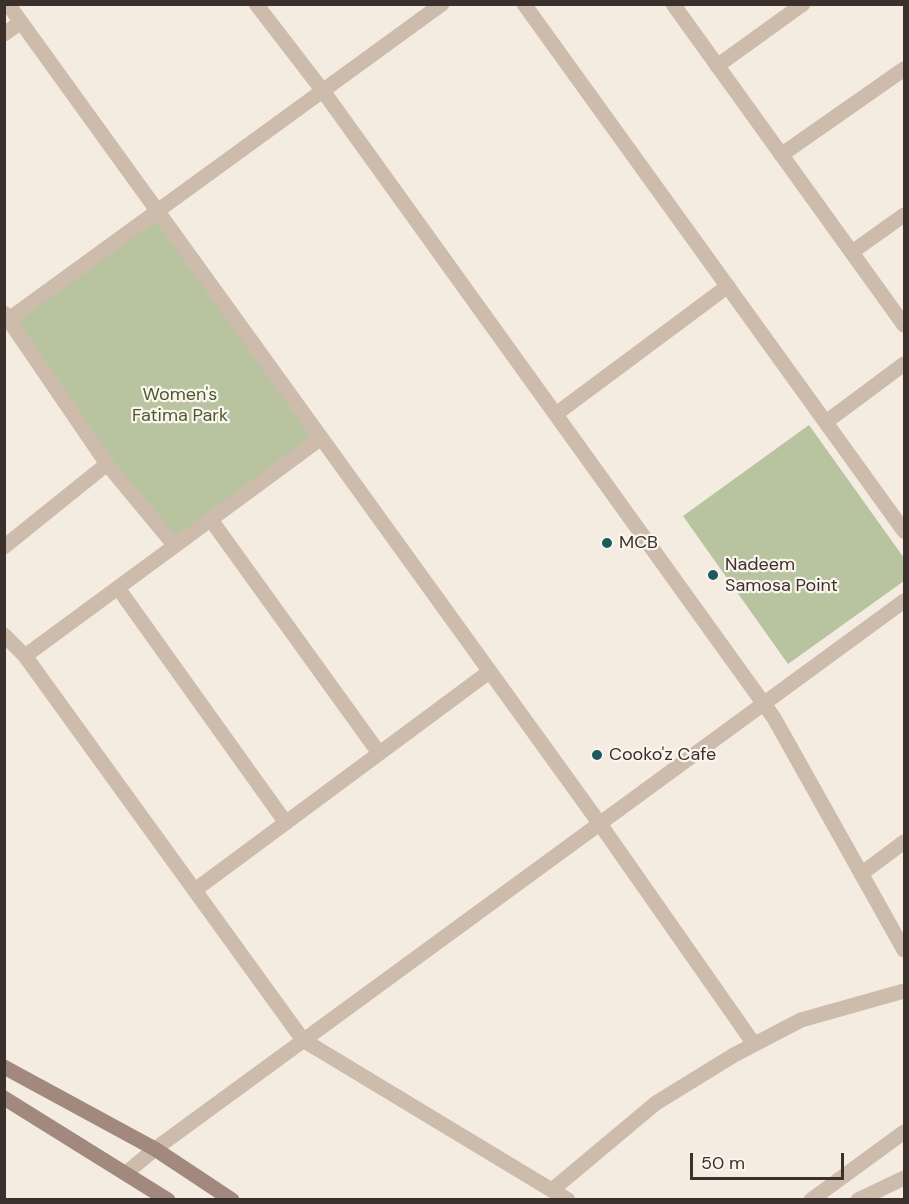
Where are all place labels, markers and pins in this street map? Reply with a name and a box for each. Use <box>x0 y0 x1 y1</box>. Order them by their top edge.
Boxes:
place label: MCB <box>619 532 658 554</box>
marker: MCB <box>600 536 614 550</box>
place label: Nadeem Samosa Point <box>725 554 838 596</box>
marker: Nadeem Samosa Point <box>706 568 720 582</box>
place label: Cooko'z Cafe <box>609 744 716 766</box>
marker: Cooko'z Cafe <box>590 748 604 762</box>

